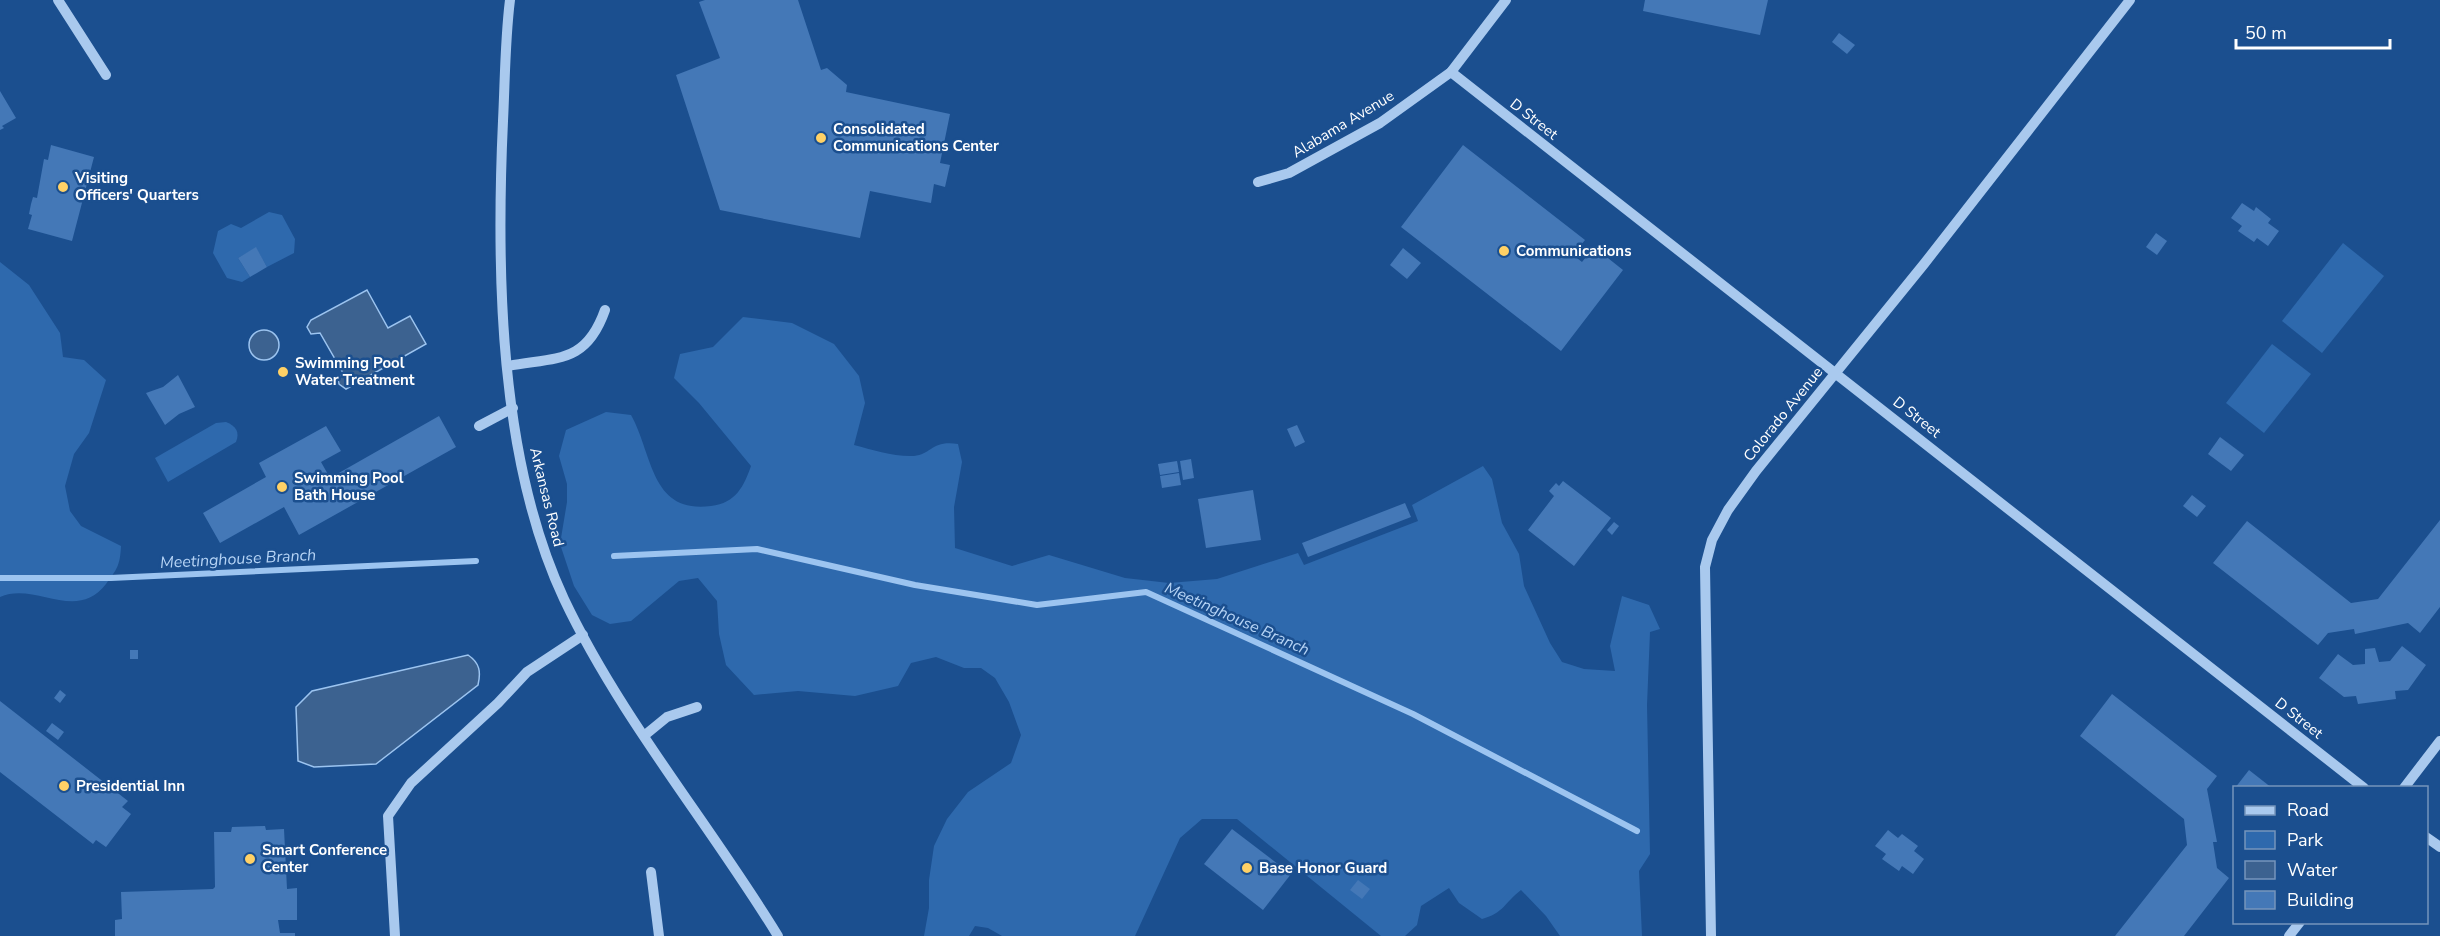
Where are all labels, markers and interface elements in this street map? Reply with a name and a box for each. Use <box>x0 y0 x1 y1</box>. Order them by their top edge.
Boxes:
scale bar <box>2236 12 2390 50</box>
text: 50 m <box>2245 21 2287 45</box>
street label: Alabama Avenue <box>1288 86 1398 162</box>
street label: D Street <box>1506 94 1563 145</box>
place label: Consolidated Communications Center <box>833 119 999 156</box>
marker: Consolidated Communications Center <box>814 131 828 145</box>
place label: Visiting Officers' Quarters <box>74 168 199 205</box>
marker: Visiting Officers' Quarters <box>56 180 70 194</box>
place label: Communications <box>1516 241 1631 261</box>
marker: Communications <box>1497 244 1511 258</box>
place label: Swimming Pool Water Treatment <box>295 353 415 390</box>
street label: Colorado Avenue <box>1739 363 1827 465</box>
marker: Swimming Pool Water Treatment <box>276 365 290 379</box>
street label: D Street <box>1889 392 1946 443</box>
street label: Arkansas Road <box>525 445 569 549</box>
place label: Swimming Pool Bath House <box>294 468 404 505</box>
marker: Swimming Pool Bath House <box>275 480 289 494</box>
water label: Meetinghouse Branch <box>159 544 317 574</box>
water label: Meetinghouse Branch <box>1161 577 1313 661</box>
street label: D Street <box>2271 693 2328 744</box>
place label: Presidential Inn <box>76 776 185 796</box>
marker: Presidential Inn <box>57 779 71 793</box>
legend <box>2233 786 2428 924</box>
text: Road <box>2287 798 2329 822</box>
text: Park <box>2287 828 2324 852</box>
place label: Smart Conference Center <box>262 840 387 877</box>
marker: Smart Conference Center <box>243 852 257 866</box>
place label: Base Honor Guard <box>1259 858 1387 878</box>
text: Water <box>2287 858 2338 882</box>
marker: Base Honor Guard <box>1240 861 1254 875</box>
text: Building <box>2287 888 2354 912</box>

